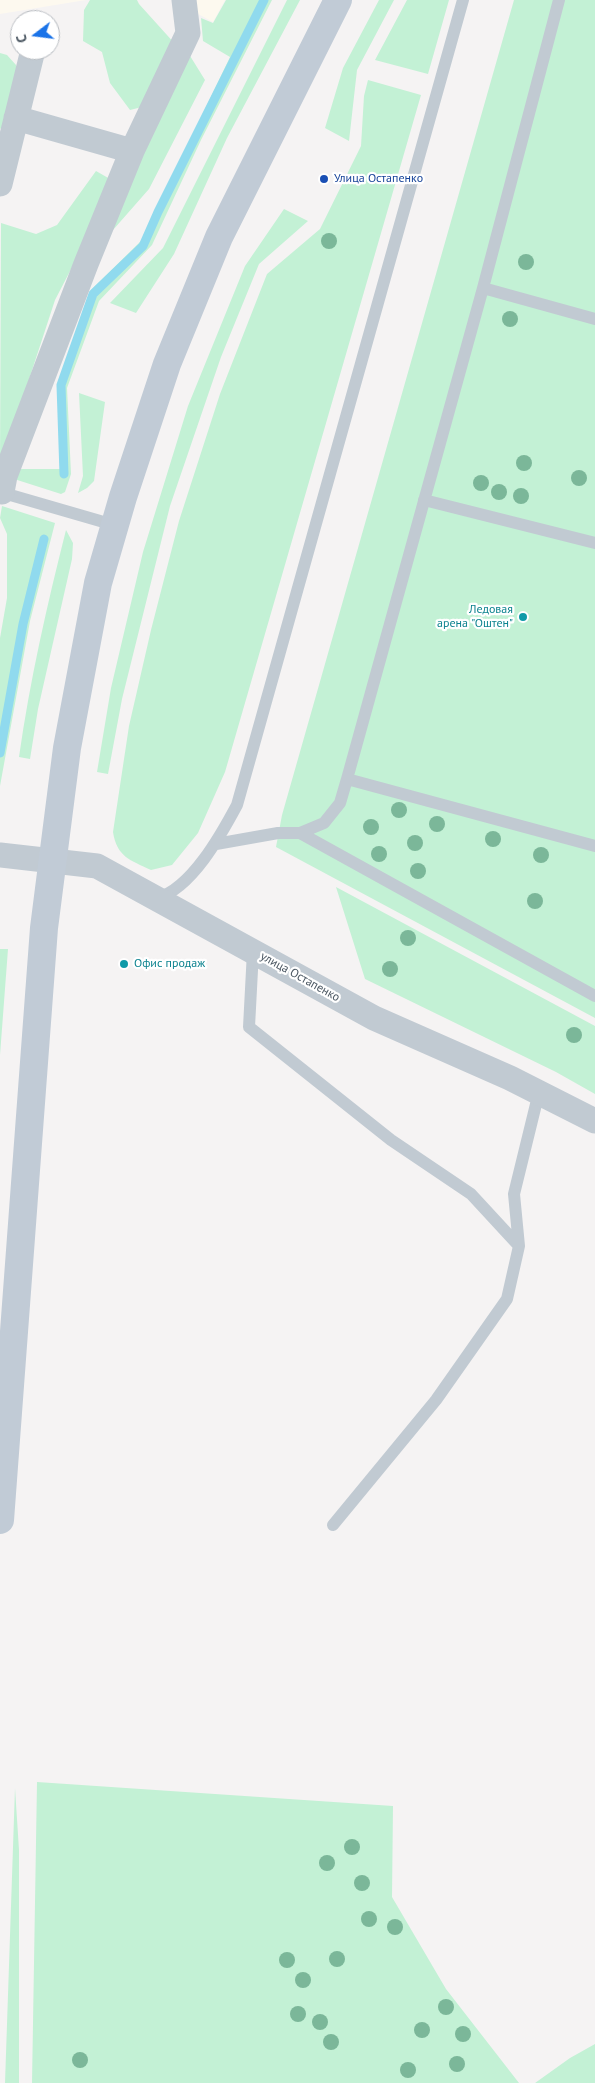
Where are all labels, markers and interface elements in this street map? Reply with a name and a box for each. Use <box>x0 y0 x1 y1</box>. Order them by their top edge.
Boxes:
north arrow <box>10 10 60 60</box>
text: С <box>12 33 31 45</box>
place label: Улица Остапенко <box>334 172 423 186</box>
marker: Улица Остапенко <box>318 173 330 185</box>
place label: Ледовая арена "Оштен" <box>437 603 513 631</box>
marker: Ледовая арена "Оштен" <box>517 611 529 623</box>
street label: улица Остапенко <box>258 949 342 1005</box>
place label: Офис продаж <box>134 957 205 971</box>
marker: Офис продаж <box>118 958 130 970</box>

